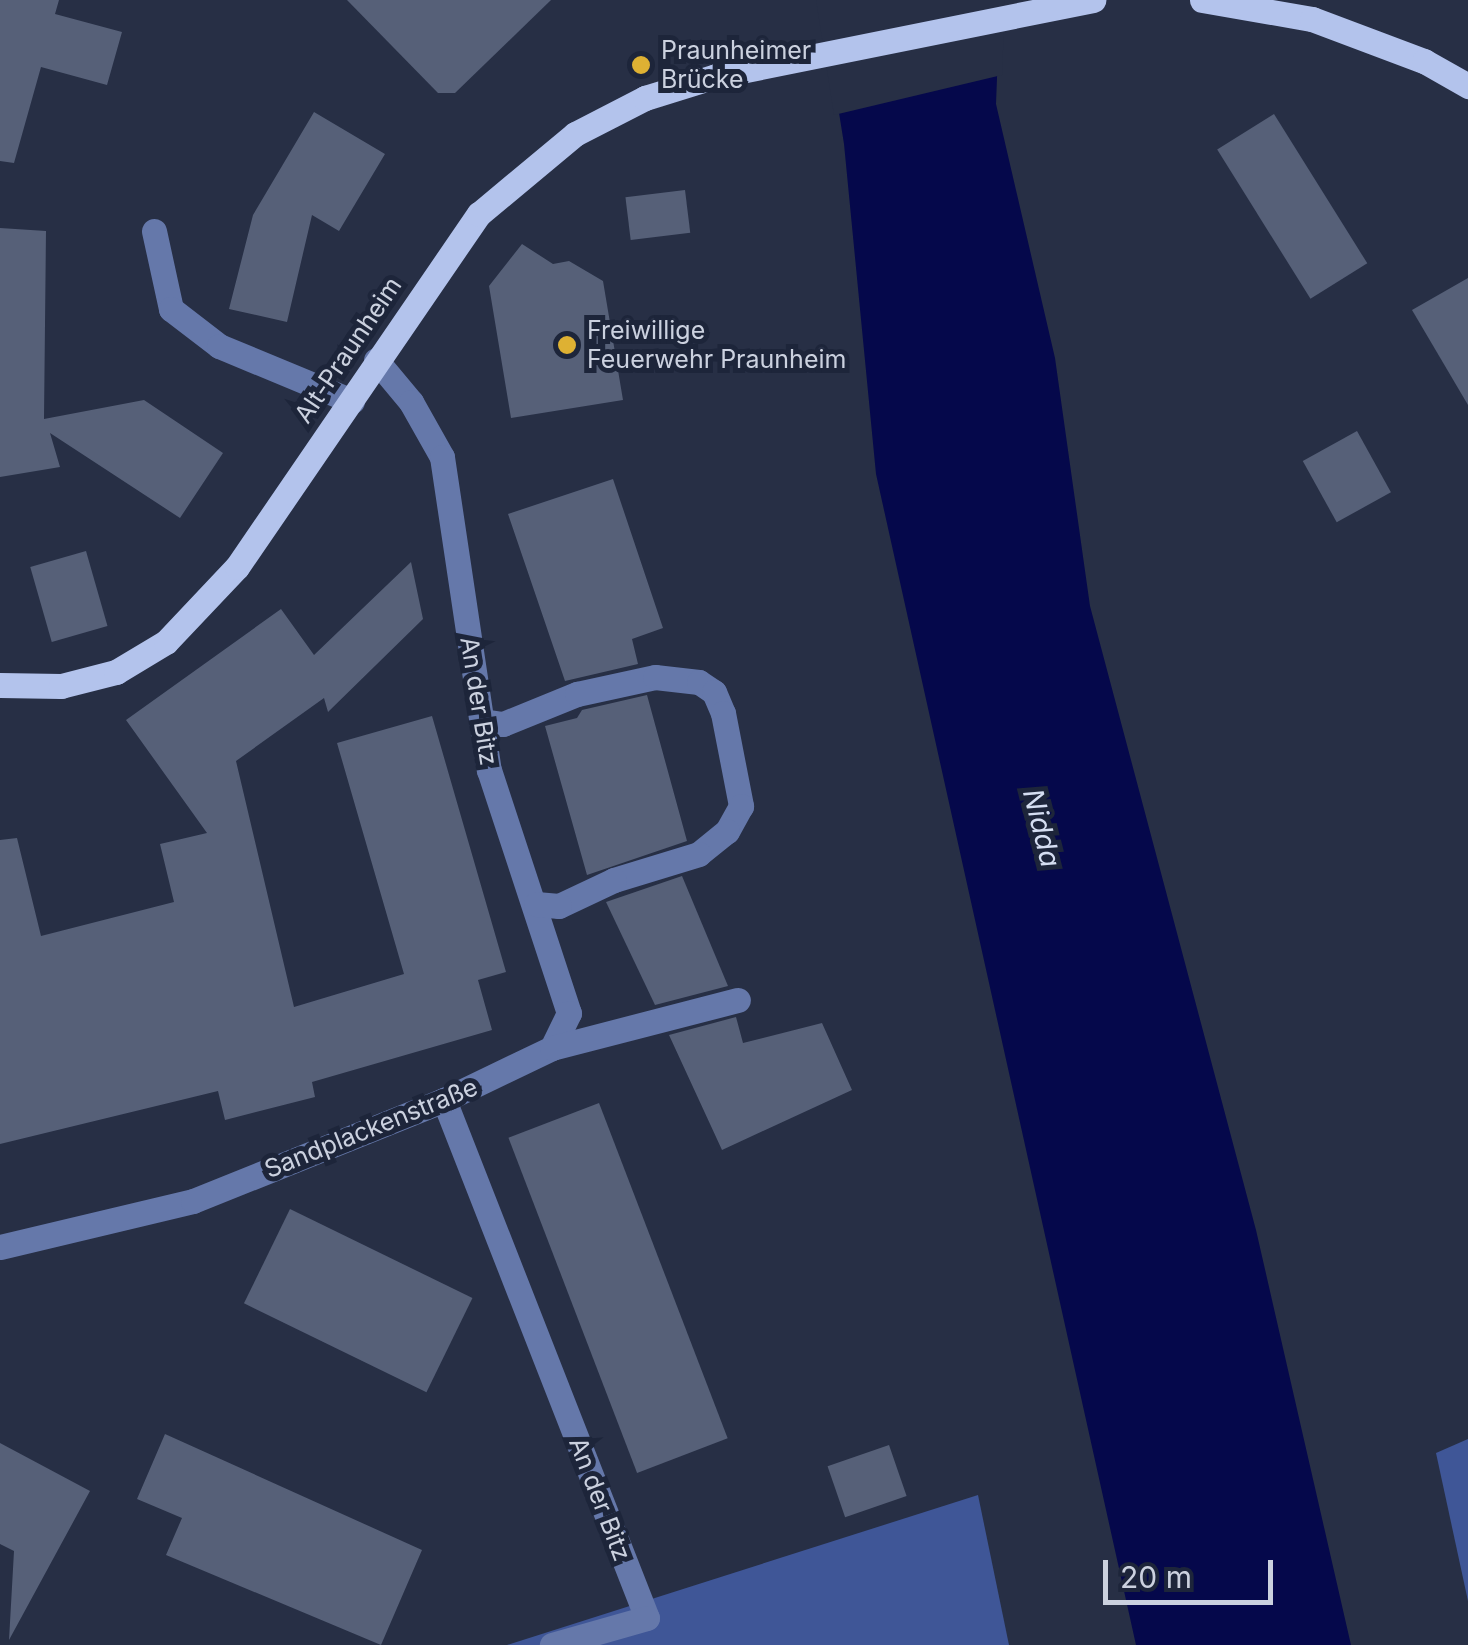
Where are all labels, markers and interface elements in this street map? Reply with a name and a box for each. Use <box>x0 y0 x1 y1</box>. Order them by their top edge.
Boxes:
place label: Praunheimer Brücke <box>661 36 811 95</box>
marker: Praunheimer Brücke <box>630 54 652 76</box>
street label: Alt-Praunheim <box>288 272 408 428</box>
place label: Freiwillige Feuerwehr Praunheim <box>587 316 846 375</box>
marker: Freiwillige Feuerwehr Praunheim <box>556 334 578 356</box>
street label: An der Bitz <box>454 635 504 767</box>
water label: Nidda <box>1016 785 1068 871</box>
street label: Sandplackenstraße <box>260 1072 482 1184</box>
street label: An der Bitz <box>563 1433 637 1565</box>
scale bar <box>1108 1540 1278 1602</box>
text: 20 m <box>1120 1559 1192 1595</box>

